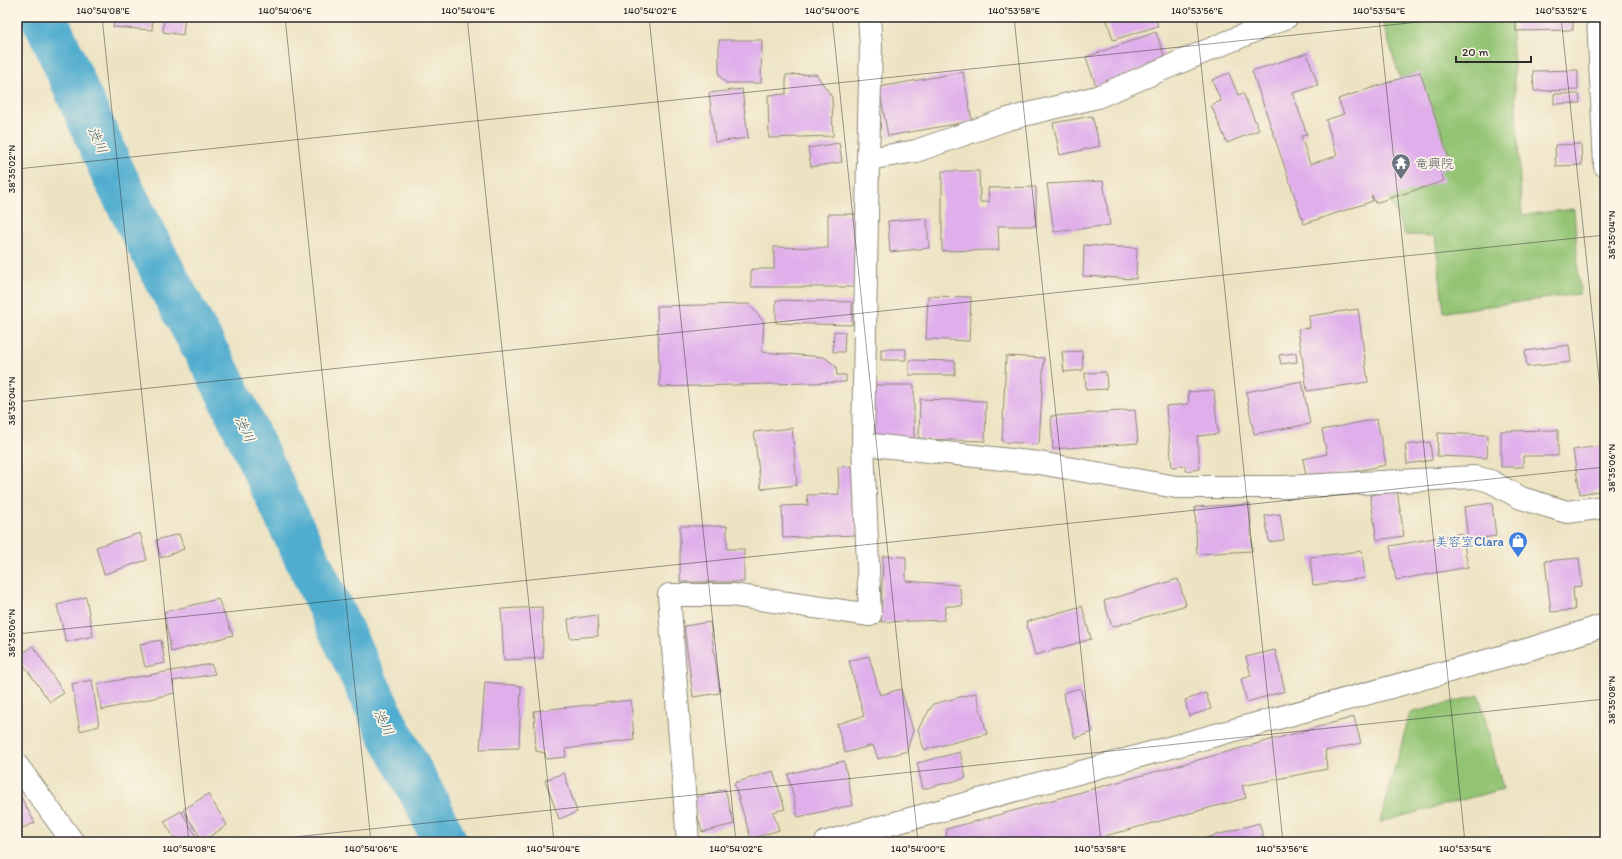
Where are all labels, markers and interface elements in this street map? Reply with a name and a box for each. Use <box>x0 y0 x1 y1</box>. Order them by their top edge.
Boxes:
text: 140°54'08"E <box>76 4 130 17</box>
text: 140°54'06"E <box>258 4 312 17</box>
text: 140°54'04"E <box>441 4 496 17</box>
text: 140°54'02"E <box>623 4 677 17</box>
text: 140°54'00"E <box>805 4 860 17</box>
text: 140°53'58"E <box>988 4 1041 17</box>
text: 140°53'56"E <box>1171 4 1223 17</box>
text: 140°53'54"E <box>1353 4 1406 17</box>
text: 140°53'52"E <box>1535 4 1587 17</box>
scale bar <box>1456 38 1531 64</box>
text: 20 m <box>1462 45 1489 59</box>
water label: 渋川 <box>84 124 111 156</box>
text: 38°35'02"N <box>5 145 18 193</box>
temple icon: 竜興院 <box>1390 152 1412 180</box>
place label: 竜興院 <box>1415 156 1454 171</box>
text: 38°35'04"N <box>1605 210 1618 260</box>
text: 38°35'04"N <box>5 376 18 426</box>
water label: 渋川 <box>231 413 258 445</box>
text: 38°35'06"N <box>1605 444 1618 492</box>
shop icon: 美容室Clara <box>1507 530 1529 558</box>
place label: 美容室Clara <box>1435 534 1505 549</box>
text: 38°35'06"N <box>5 609 18 657</box>
text: 38°35'08"N <box>1605 676 1618 724</box>
water label: 渋川 <box>370 706 397 739</box>
text: 140°54'08"E <box>162 842 216 855</box>
text: 140°54'06"E <box>344 842 398 855</box>
text: 140°54'04"E <box>526 842 581 855</box>
text: 140°54'02"E <box>709 842 763 855</box>
text: 140°54'00"E <box>891 842 946 855</box>
text: 140°53'58"E <box>1074 842 1127 855</box>
text: 140°53'56"E <box>1256 842 1308 855</box>
text: 140°53'54"E <box>1439 842 1492 855</box>

